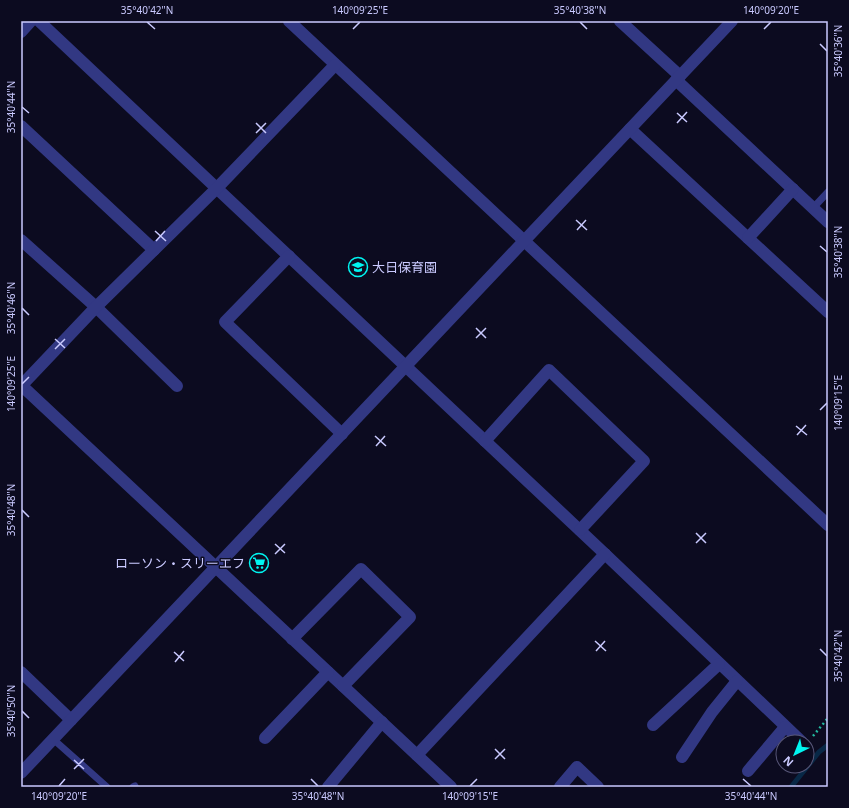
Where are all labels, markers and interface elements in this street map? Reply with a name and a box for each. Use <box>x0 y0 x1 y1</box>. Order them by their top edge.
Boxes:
text: 35°40'42"N <box>121 3 173 17</box>
text: 140°09'25"E <box>332 3 388 17</box>
text: 35°40'38"N <box>554 3 606 17</box>
text: 140°09'20"E <box>743 3 799 17</box>
text: 35°40'36"N <box>831 25 845 77</box>
text: 35°40'44"N <box>4 81 18 133</box>
text: 35°40'38"N <box>831 226 845 278</box>
school or university icon: 大日保育園 <box>347 256 369 278</box>
place label: 大日保育園 <box>372 258 437 276</box>
text: 35°40'46"N <box>4 282 18 334</box>
text: 140°09'25"E <box>4 356 18 412</box>
text: 140°09'15"E <box>831 375 845 431</box>
text: 35°40'48"N <box>4 484 18 536</box>
supermarket icon: ローソン・スリーエフ <box>248 552 270 574</box>
place label: ローソン・スリーエフ <box>115 554 245 572</box>
text: 35°40'42"N <box>831 630 845 682</box>
text: 35°40'50"N <box>4 685 18 737</box>
north arrow <box>775 734 815 774</box>
text: N <box>779 753 796 770</box>
text: 140°09'20"E <box>31 789 87 803</box>
text: 35°40'48"N <box>292 789 344 803</box>
text: 140°09'15"E <box>442 789 498 803</box>
text: 35°40'44"N <box>725 789 777 803</box>

